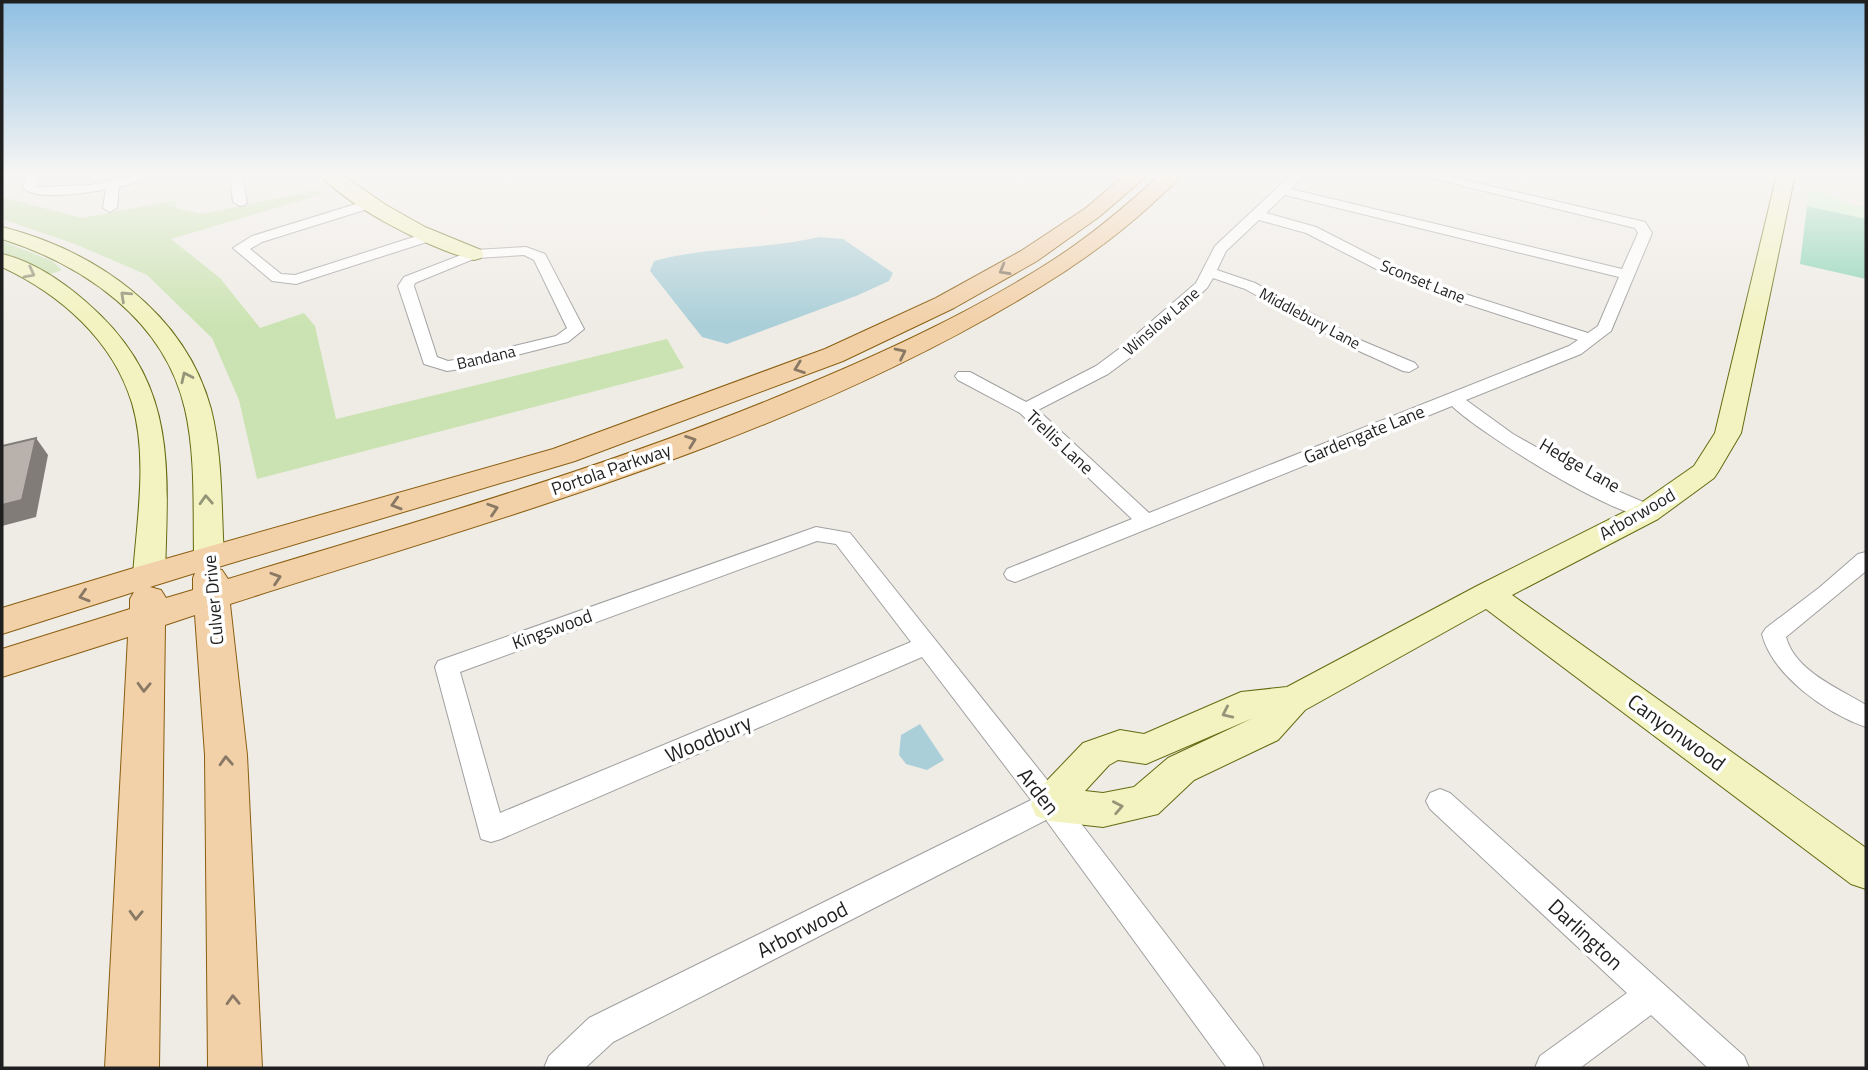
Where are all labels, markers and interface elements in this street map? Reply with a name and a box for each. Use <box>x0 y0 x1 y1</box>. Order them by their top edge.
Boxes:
street label: Sconset Lane <box>1377 253 1469 309</box>
one-way arrow <box>998 262 1011 275</box>
one-way arrow <box>22 265 35 278</box>
street label: Winslow Lane <box>1118 281 1204 361</box>
street label: Middlebury Lane <box>1255 281 1365 355</box>
one-way arrow <box>120 292 133 305</box>
street label: Bandana <box>454 339 518 375</box>
one-way arrow <box>894 348 906 362</box>
one-way arrow <box>793 360 805 374</box>
one-way arrow <box>180 372 194 384</box>
street label: Gardengate Lane <box>1299 397 1429 471</box>
street label: Trellis Lane <box>1020 403 1100 481</box>
street label: Hedge Lane <box>1535 431 1625 499</box>
one-way arrow <box>684 435 697 449</box>
street label: Portola Parkway <box>548 436 675 502</box>
street label: Arborwood <box>1594 481 1680 547</box>
one-way arrow <box>199 494 214 505</box>
one-way arrow <box>390 495 402 510</box>
one-way arrow <box>487 503 499 517</box>
street label: Culver Drive <box>196 554 230 646</box>
one-way arrow <box>270 572 282 586</box>
one-way arrow <box>78 587 90 602</box>
street label: Kingswood <box>508 602 596 656</box>
one-way arrow <box>136 682 151 693</box>
street label: Canyonwood <box>1621 685 1733 779</box>
street label: Woodbury <box>660 705 756 771</box>
one-way arrow <box>1222 705 1234 719</box>
one-way arrow <box>219 755 234 766</box>
street label: Arden <box>1010 760 1068 822</box>
one-way arrow <box>1112 801 1124 816</box>
street label: Darlington <box>1541 891 1631 977</box>
street label: Arborwood <box>751 892 853 966</box>
one-way arrow <box>128 910 144 920</box>
one-way arrow <box>226 994 241 1005</box>

